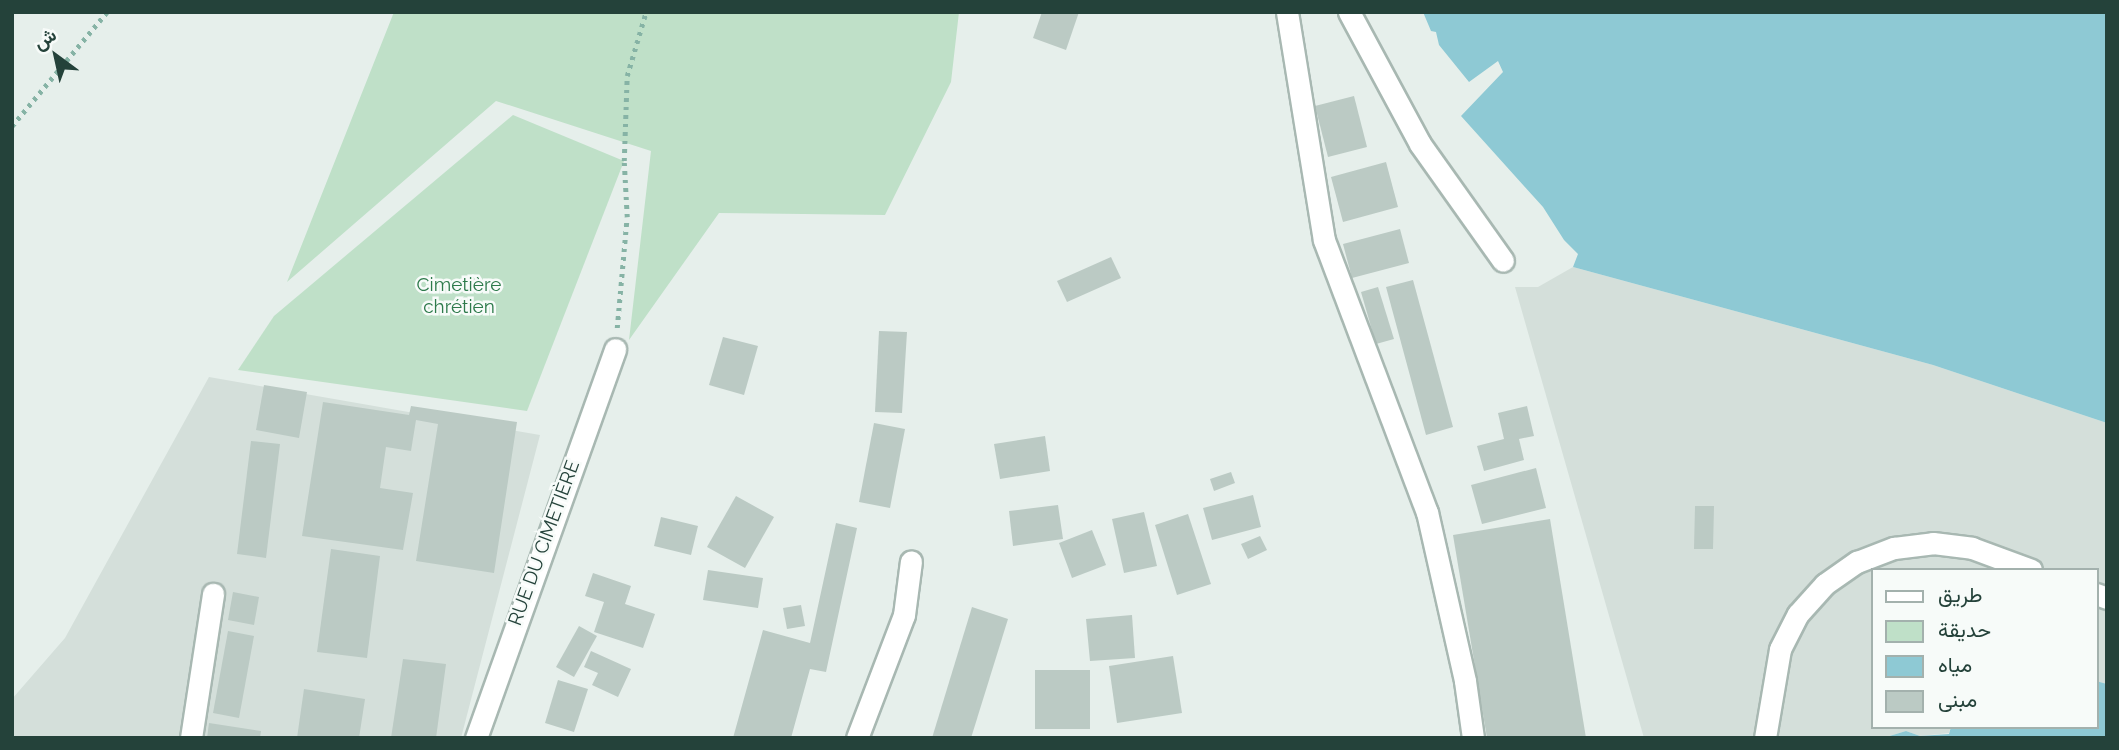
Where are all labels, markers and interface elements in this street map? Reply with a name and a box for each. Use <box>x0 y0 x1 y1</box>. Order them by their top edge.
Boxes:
north arrow <box>21 21 91 91</box>
text: ش <box>29 23 60 54</box>
park label: Cimetière chrétien <box>417 274 501 318</box>
street label: RUE DU CIMETIÈRE <box>504 457 584 629</box>
legend <box>1870 568 2098 729</box>
text: طريق <box>1938 582 1983 607</box>
text: حديقة <box>1938 617 1991 642</box>
text: مياه <box>1938 652 1972 677</box>
text: مبنى <box>1938 687 1977 712</box>

